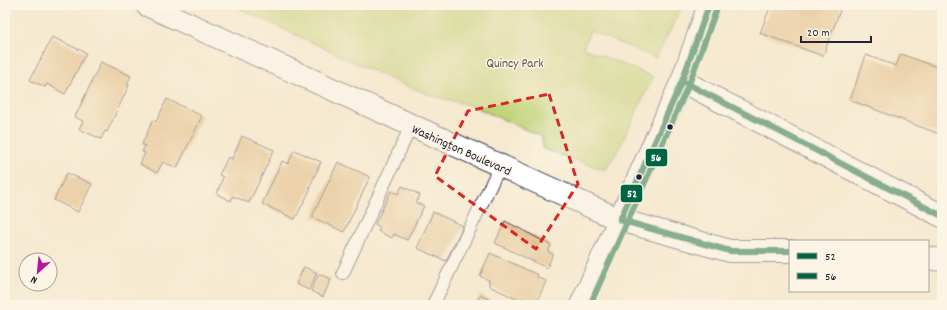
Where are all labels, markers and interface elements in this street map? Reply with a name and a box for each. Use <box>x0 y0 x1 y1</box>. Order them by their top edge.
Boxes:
scale bar <box>801 18 871 44</box>
text: 20 m <box>807 25 830 42</box>
park label: Quincy Park <box>486 55 544 74</box>
street label: Washington Boulevard <box>408 121 514 182</box>
unlabelled marker <box>665 122 675 132</box>
line badge: 56 <box>645 148 668 167</box>
text: 56 <box>651 151 662 167</box>
unlabelled marker <box>634 172 644 182</box>
line badge: 52 <box>620 184 643 203</box>
text: 52 <box>627 187 637 203</box>
legend <box>789 240 929 292</box>
text: 52 <box>825 249 836 266</box>
north arrow <box>18 252 58 292</box>
text: 56 <box>825 269 837 286</box>
text: N <box>28 271 40 287</box>

